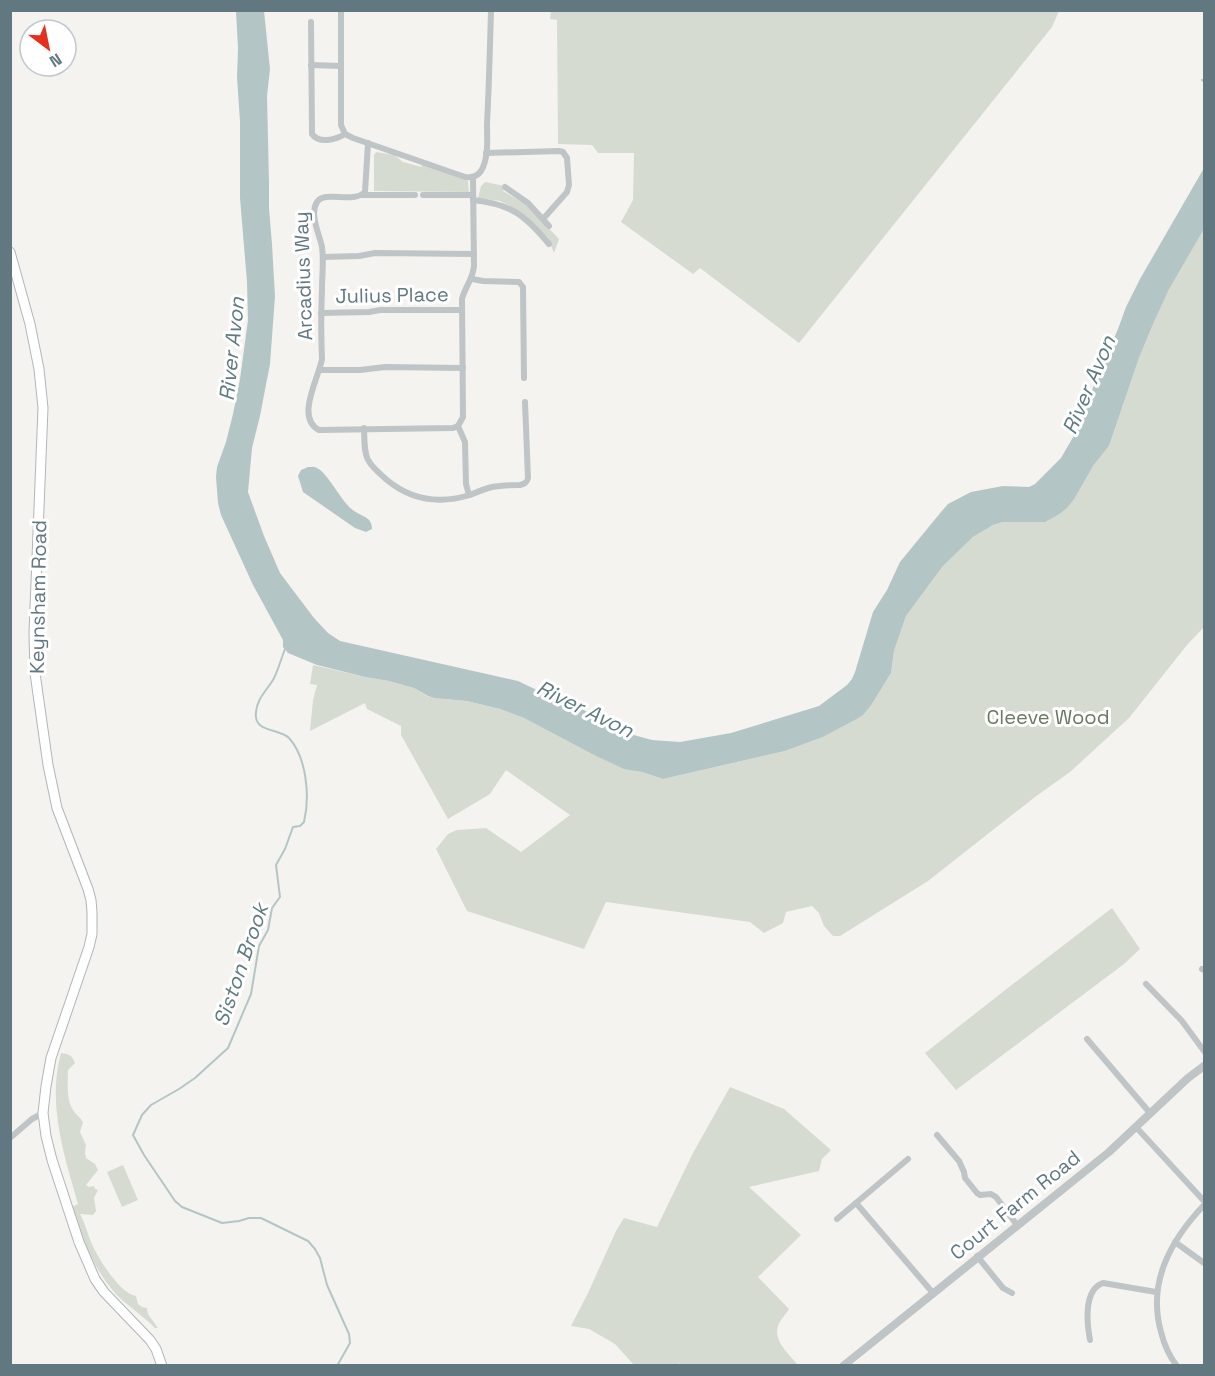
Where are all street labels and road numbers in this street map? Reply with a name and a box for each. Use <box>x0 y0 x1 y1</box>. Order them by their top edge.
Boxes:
street label: Arcadius Way <box>288 211 318 341</box>
street label: Julius Place <box>335 281 449 309</box>
street label: Keynsham Road <box>24 520 52 674</box>
street label: Court Farm Road <box>944 1144 1086 1266</box>

